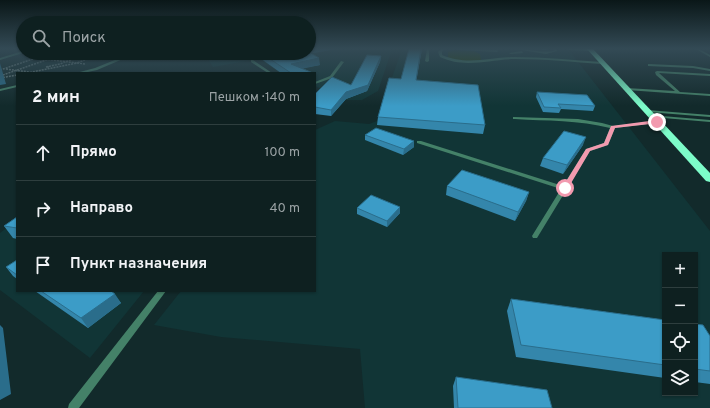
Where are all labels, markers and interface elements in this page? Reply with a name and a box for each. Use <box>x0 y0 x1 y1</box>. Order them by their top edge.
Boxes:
search box <box>16 16 316 60</box>
icon: search <box>30 27 52 49</box>
text: Поиск <box>62 29 106 48</box>
text: 2 мин <box>32 87 80 109</box>
text: Пешком · 140 m <box>209 90 300 106</box>
route end <box>648 113 666 131</box>
icon: ahead <box>32 142 54 164</box>
text: Прямо <box>70 143 117 162</box>
text: 100 m <box>264 145 300 161</box>
route start <box>556 179 574 197</box>
icon: right <box>32 198 54 220</box>
text: Направо <box>70 199 133 218</box>
text: 40 m <box>270 201 300 217</box>
map controls <box>662 252 698 396</box>
button: + <box>662 252 698 288</box>
icon: arrive <box>32 254 54 276</box>
text: Пункт назначения <box>70 255 207 274</box>
button: − <box>662 288 698 324</box>
button: locate <box>662 324 698 360</box>
button: layers <box>662 360 698 396</box>

